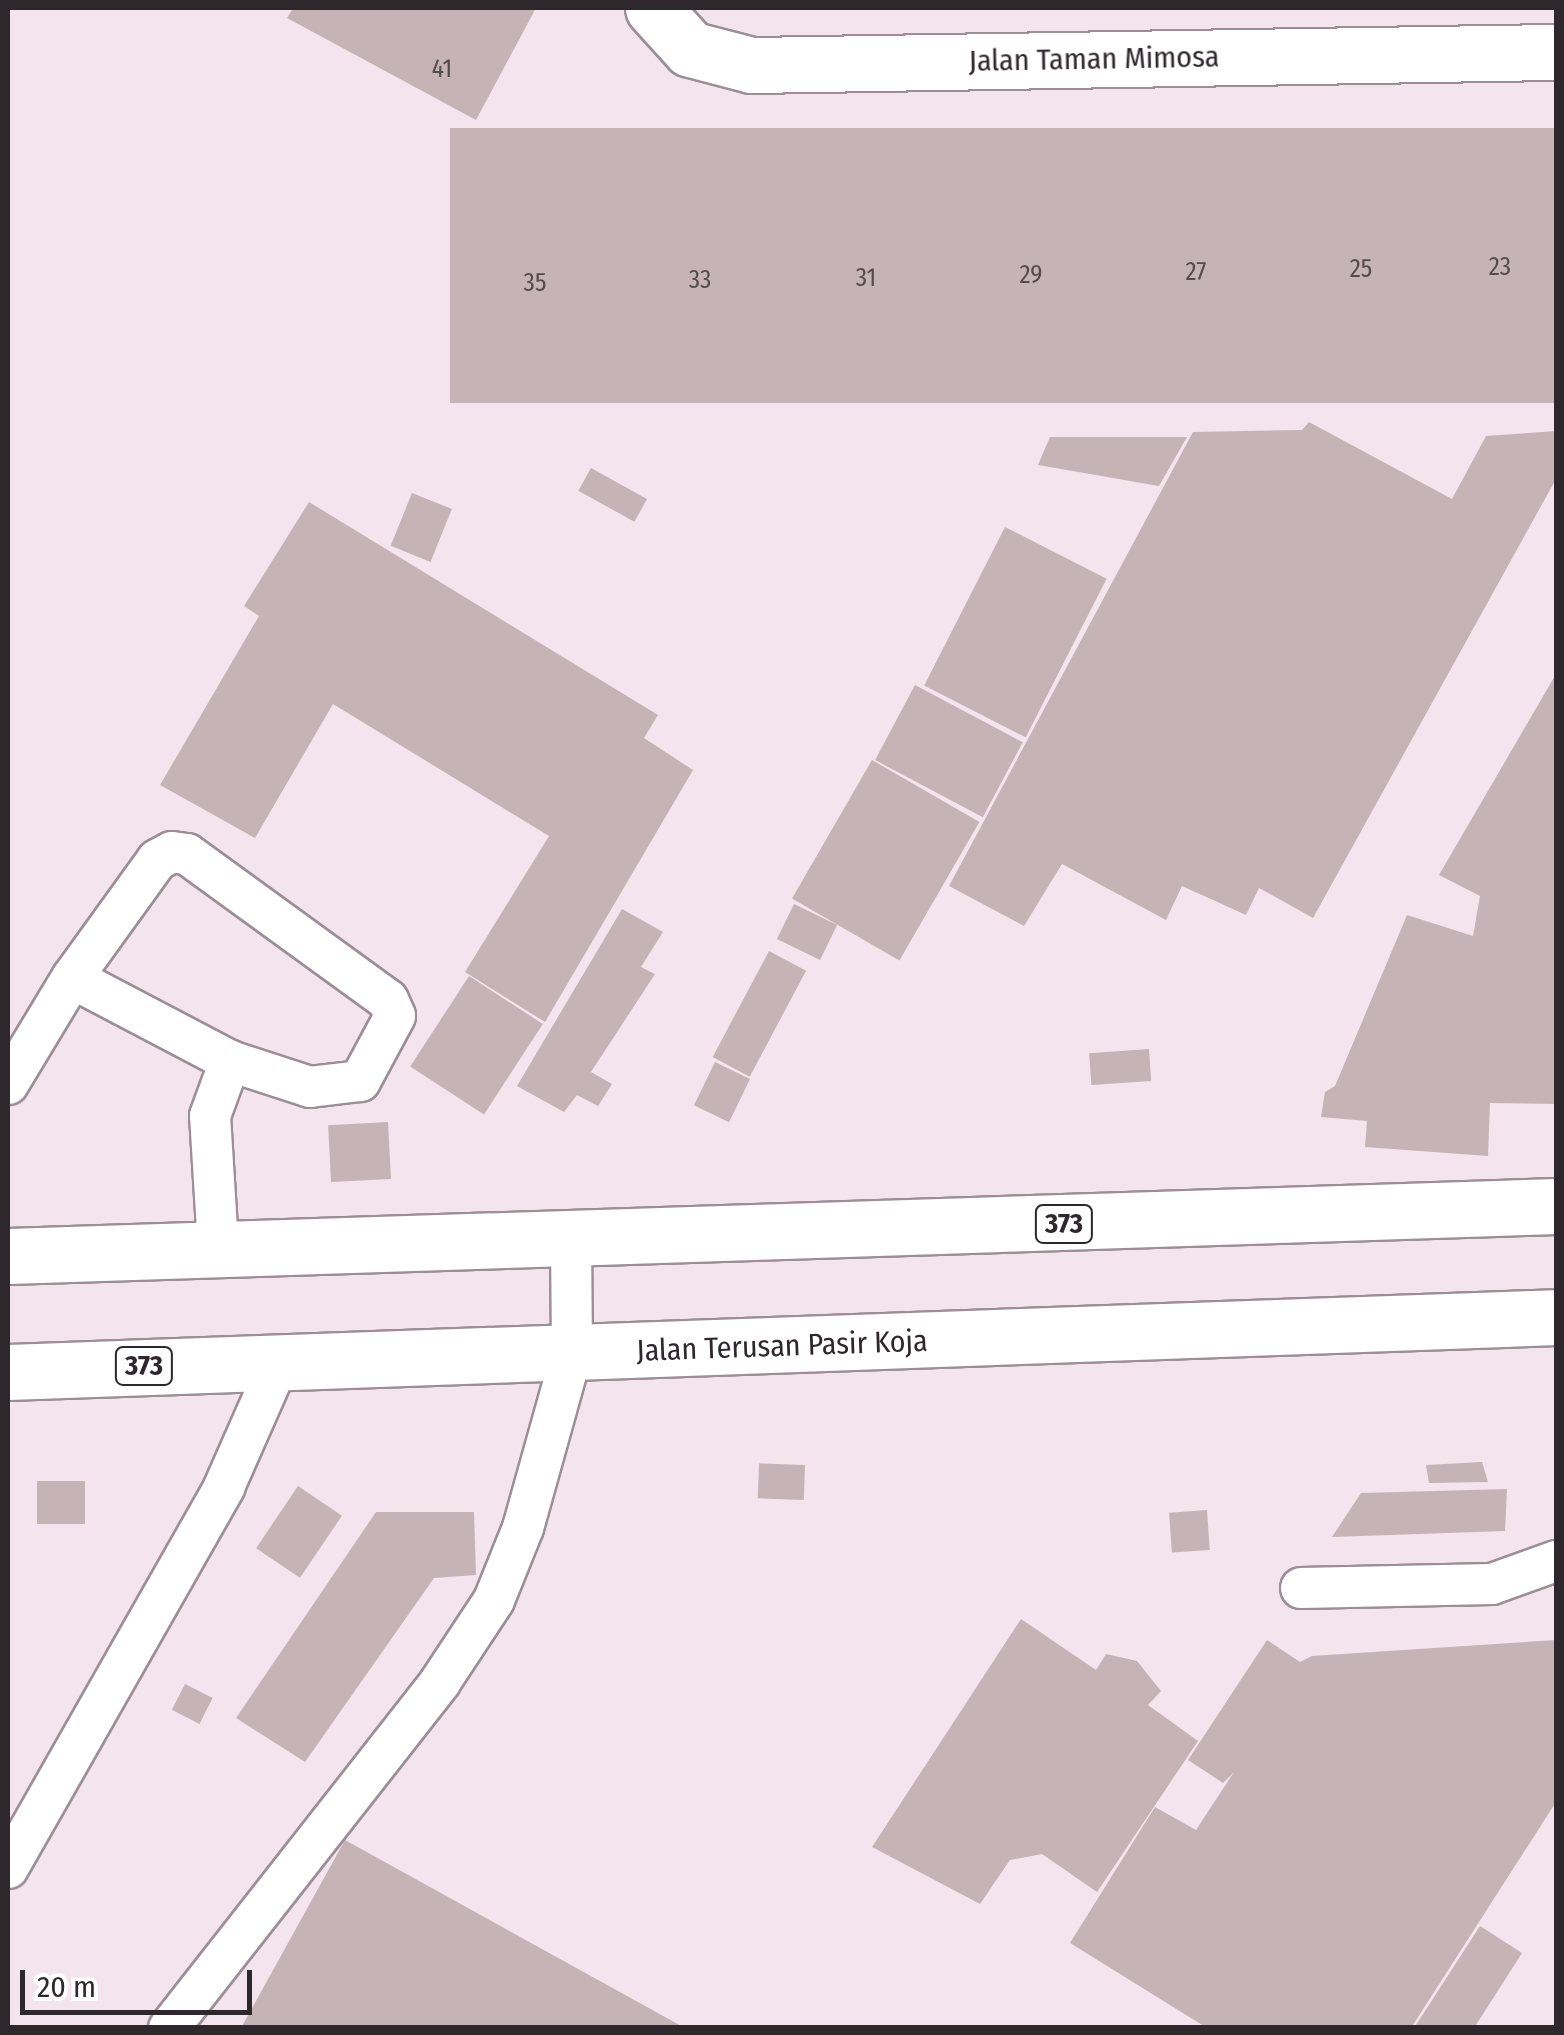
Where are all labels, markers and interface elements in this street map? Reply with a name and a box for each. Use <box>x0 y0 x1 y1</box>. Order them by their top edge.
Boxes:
street label: Jalan Taman Mimosa <box>968 39 1220 79</box>
house number: 41 <box>432 54 452 84</box>
house number: 23 <box>1489 252 1511 282</box>
house number: 25 <box>1350 254 1372 284</box>
house number: 27 <box>1186 257 1206 287</box>
house number: 29 <box>1020 260 1042 290</box>
house number: 31 <box>856 263 876 293</box>
house number: 33 <box>689 265 711 295</box>
house number: 35 <box>524 268 546 298</box>
road number: 373 <box>1034 1201 1094 1247</box>
street label: Jalan Terusan Pasir Koja <box>636 1323 928 1369</box>
road number: 373 <box>114 1343 174 1389</box>
scale bar <box>25 1950 258 2012</box>
text: 20 m <box>37 1969 96 2005</box>

